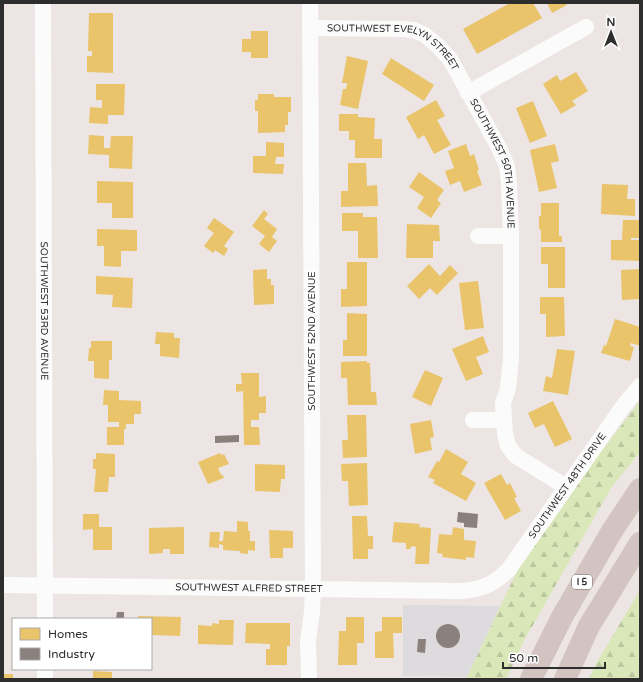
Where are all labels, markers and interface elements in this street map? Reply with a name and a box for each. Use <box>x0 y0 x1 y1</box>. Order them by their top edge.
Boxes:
north arrow <box>591 12 631 52</box>
text: N <box>607 16 615 29</box>
street label: SOUTHWEST EVELYN STREET <box>327 22 461 73</box>
street label: SOUTHWEST 50TH AVENUE <box>467 97 517 229</box>
street label: SOUTHWEST 53RD AVENUE <box>38 242 50 380</box>
street label: SOUTHWEST 52ND AVENUE <box>306 271 318 411</box>
street label: SOUTHWEST 48TH DRIVE <box>526 431 609 541</box>
road number: I 5 <box>572 575 592 589</box>
street label: SOUTHWEST ALFRED STREET <box>175 581 323 595</box>
legend <box>12 618 152 670</box>
text: Homes <box>48 627 88 641</box>
scale bar <box>503 644 605 670</box>
text: Industry <box>48 647 95 661</box>
text: 50 m <box>509 651 538 665</box>

